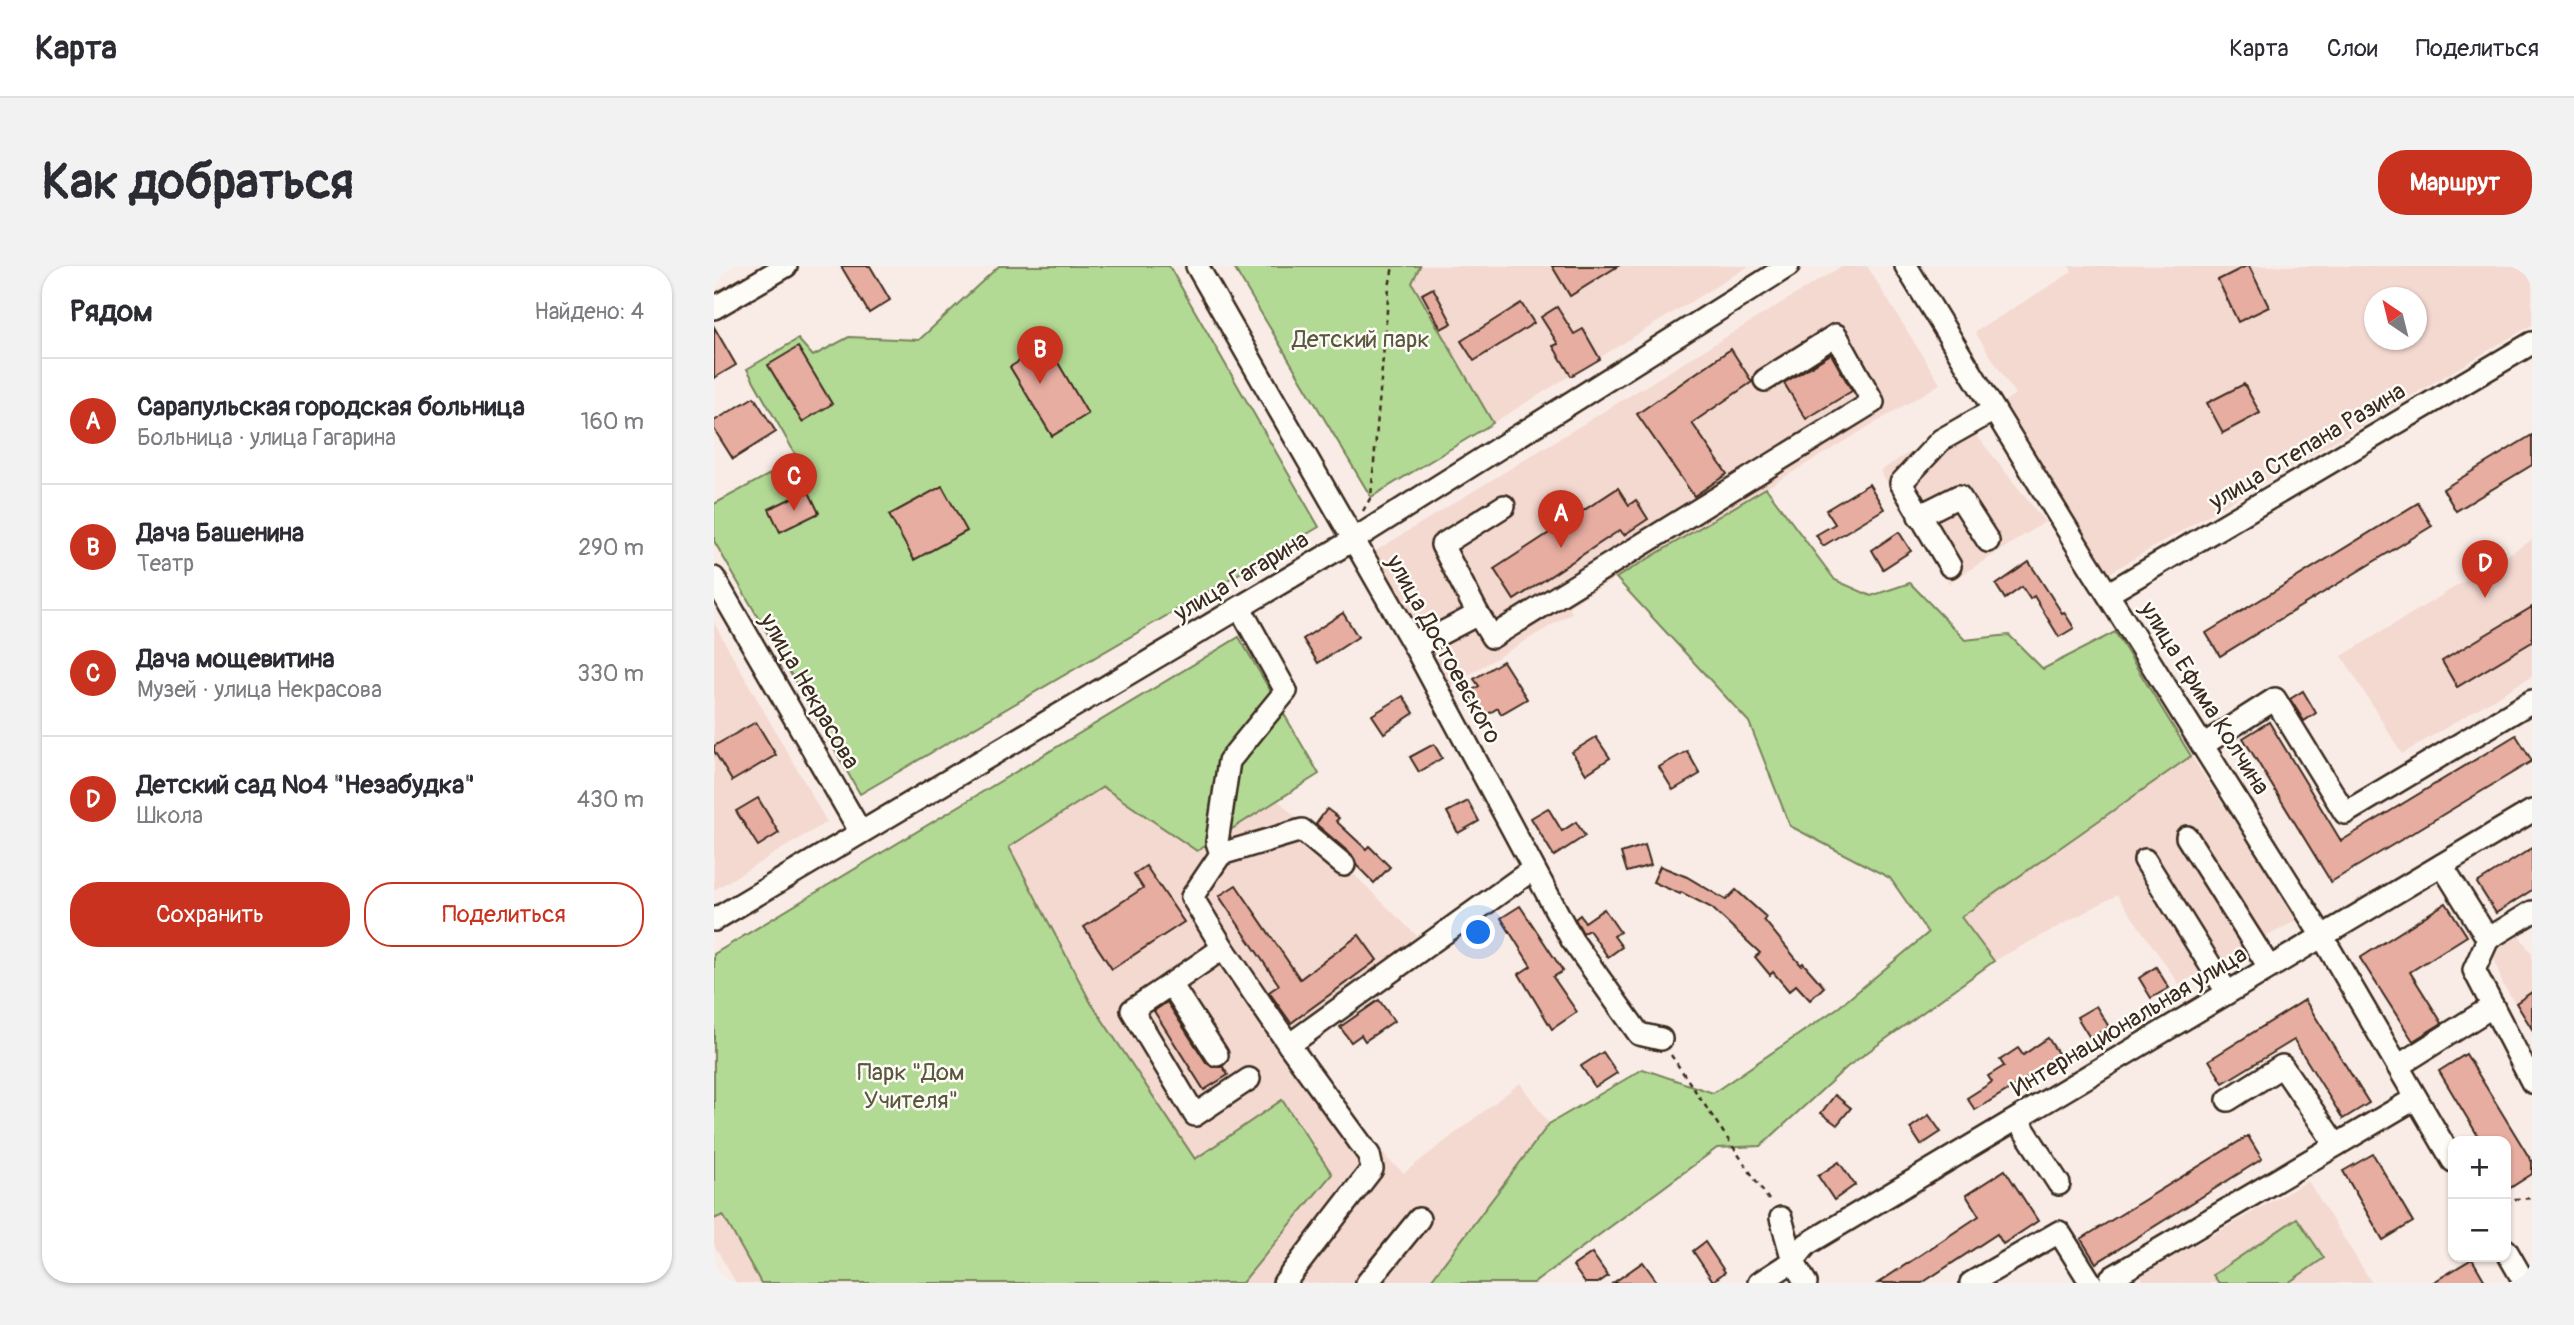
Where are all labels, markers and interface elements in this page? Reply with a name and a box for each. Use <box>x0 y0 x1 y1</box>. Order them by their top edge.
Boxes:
text: Карта <box>35 28 117 69</box>
text: Карта <box>2229 34 2289 63</box>
text: Слои <box>2327 34 2378 63</box>
text: Поделиться <box>2416 34 2539 63</box>
button: Маршрут <box>2378 150 2532 215</box>
text: Как добраться <box>42 152 354 213</box>
north arrow <box>2364 287 2427 350</box>
text: Рядом <box>70 293 153 330</box>
text: Найдено: 4 <box>534 297 644 326</box>
park label: Детский парк <box>1291 325 1430 354</box>
pin: B <box>1017 326 1063 384</box>
street label: улица Степана Разина <box>2203 376 2411 517</box>
text: Сарапульская городская больница <box>137 391 525 423</box>
text: A <box>86 407 100 436</box>
text: 160 m <box>580 407 644 436</box>
text: Больница · улица Гагарина <box>137 423 396 452</box>
pin: C <box>771 453 817 511</box>
pin: A <box>1538 490 1584 548</box>
text: Дача Башенина <box>137 517 304 549</box>
street label: улица Гагарина <box>1168 525 1314 629</box>
text: B <box>86 533 100 562</box>
text: 290 m <box>578 533 644 562</box>
pin: D <box>2462 540 2508 598</box>
text: Театр <box>137 549 194 578</box>
street label: улица Достоевского <box>1379 549 1507 749</box>
street label: улица Ефима Колчина <box>2133 595 2276 800</box>
street label: улица Некрасова <box>753 607 866 774</box>
text: Дача мощевитина <box>137 643 335 675</box>
text: C <box>86 659 100 688</box>
text: 330 m <box>577 659 644 688</box>
text: Музей · улица Некрасова <box>137 675 382 704</box>
text: Детский сад №4 "Незабудка" <box>137 769 475 801</box>
text: D <box>86 785 100 814</box>
text: 430 m <box>577 785 644 814</box>
text: Школа <box>137 801 203 830</box>
button: Сохранить <box>70 882 350 947</box>
button: Поделиться <box>364 882 644 947</box>
your location <box>1461 915 1495 949</box>
street label: Интернациональная улица <box>2006 940 2252 1103</box>
park label: Парк "Дом Учителя" <box>857 1058 965 1115</box>
map controls <box>2448 1136 2511 1262</box>
button: + <box>2448 1136 2511 1199</box>
button: − <box>2448 1199 2511 1262</box>

